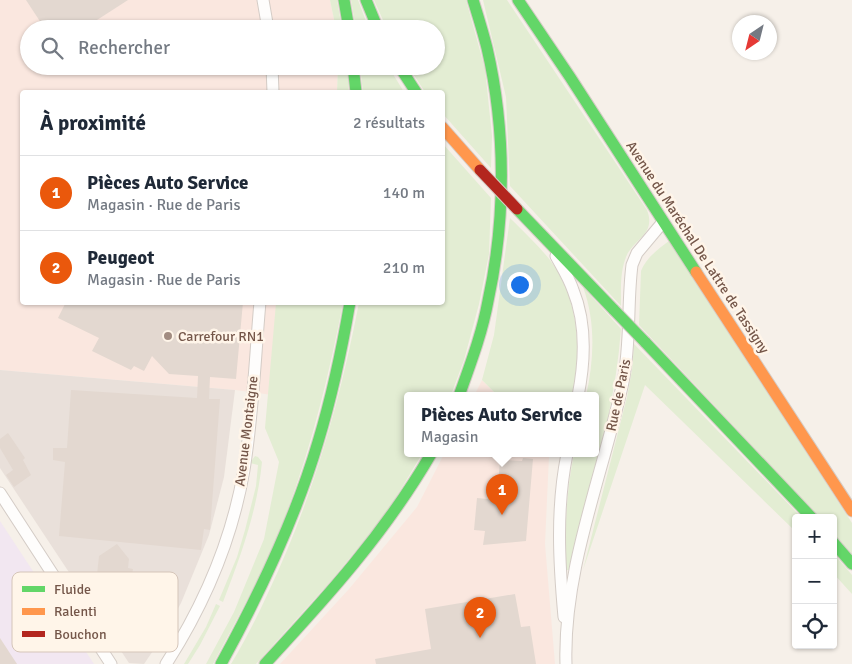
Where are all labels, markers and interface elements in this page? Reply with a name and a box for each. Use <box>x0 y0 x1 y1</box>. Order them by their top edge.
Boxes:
north arrow <box>732 15 777 60</box>
search box <box>20 20 445 75</box>
icon: search <box>38 34 66 62</box>
text: Rechercher <box>78 36 170 60</box>
text: À proximité <box>40 110 146 136</box>
text: 2 résultats <box>353 113 425 133</box>
street label: Avenue du Maréchal De Lattre de Tassigny <box>622 138 773 357</box>
text: Pièces Auto Service <box>87 171 248 195</box>
text: 1 <box>52 183 60 203</box>
text: 140 m <box>383 183 425 203</box>
text: Magasin · Rue de Paris <box>87 195 240 215</box>
text: Peugeot <box>87 246 154 270</box>
text: 2 <box>52 258 60 278</box>
text: 210 m <box>383 258 425 278</box>
text: Magasin · Rue de Paris <box>87 270 240 290</box>
your location <box>507 272 533 298</box>
place label: Carrefour RN1 <box>178 328 264 345</box>
marker: Carrefour RN1 <box>162 330 174 342</box>
street label: Rue de Paris <box>603 357 634 433</box>
street label: Avenue Montaigne <box>231 375 262 487</box>
popup <box>404 392 599 457</box>
text: Pièces Auto Service <box>421 403 582 427</box>
text: Magasin <box>421 427 478 447</box>
pin: 1 <box>486 474 518 515</box>
map controls <box>792 514 837 649</box>
button: + <box>792 514 837 559</box>
button: − <box>792 559 837 604</box>
legend <box>12 572 178 652</box>
text: Fluide <box>54 581 91 598</box>
pin: 2 <box>464 597 496 638</box>
text: Ralenti <box>54 603 97 620</box>
button: locate <box>792 604 837 649</box>
text: Bouchon <box>54 626 107 643</box>

